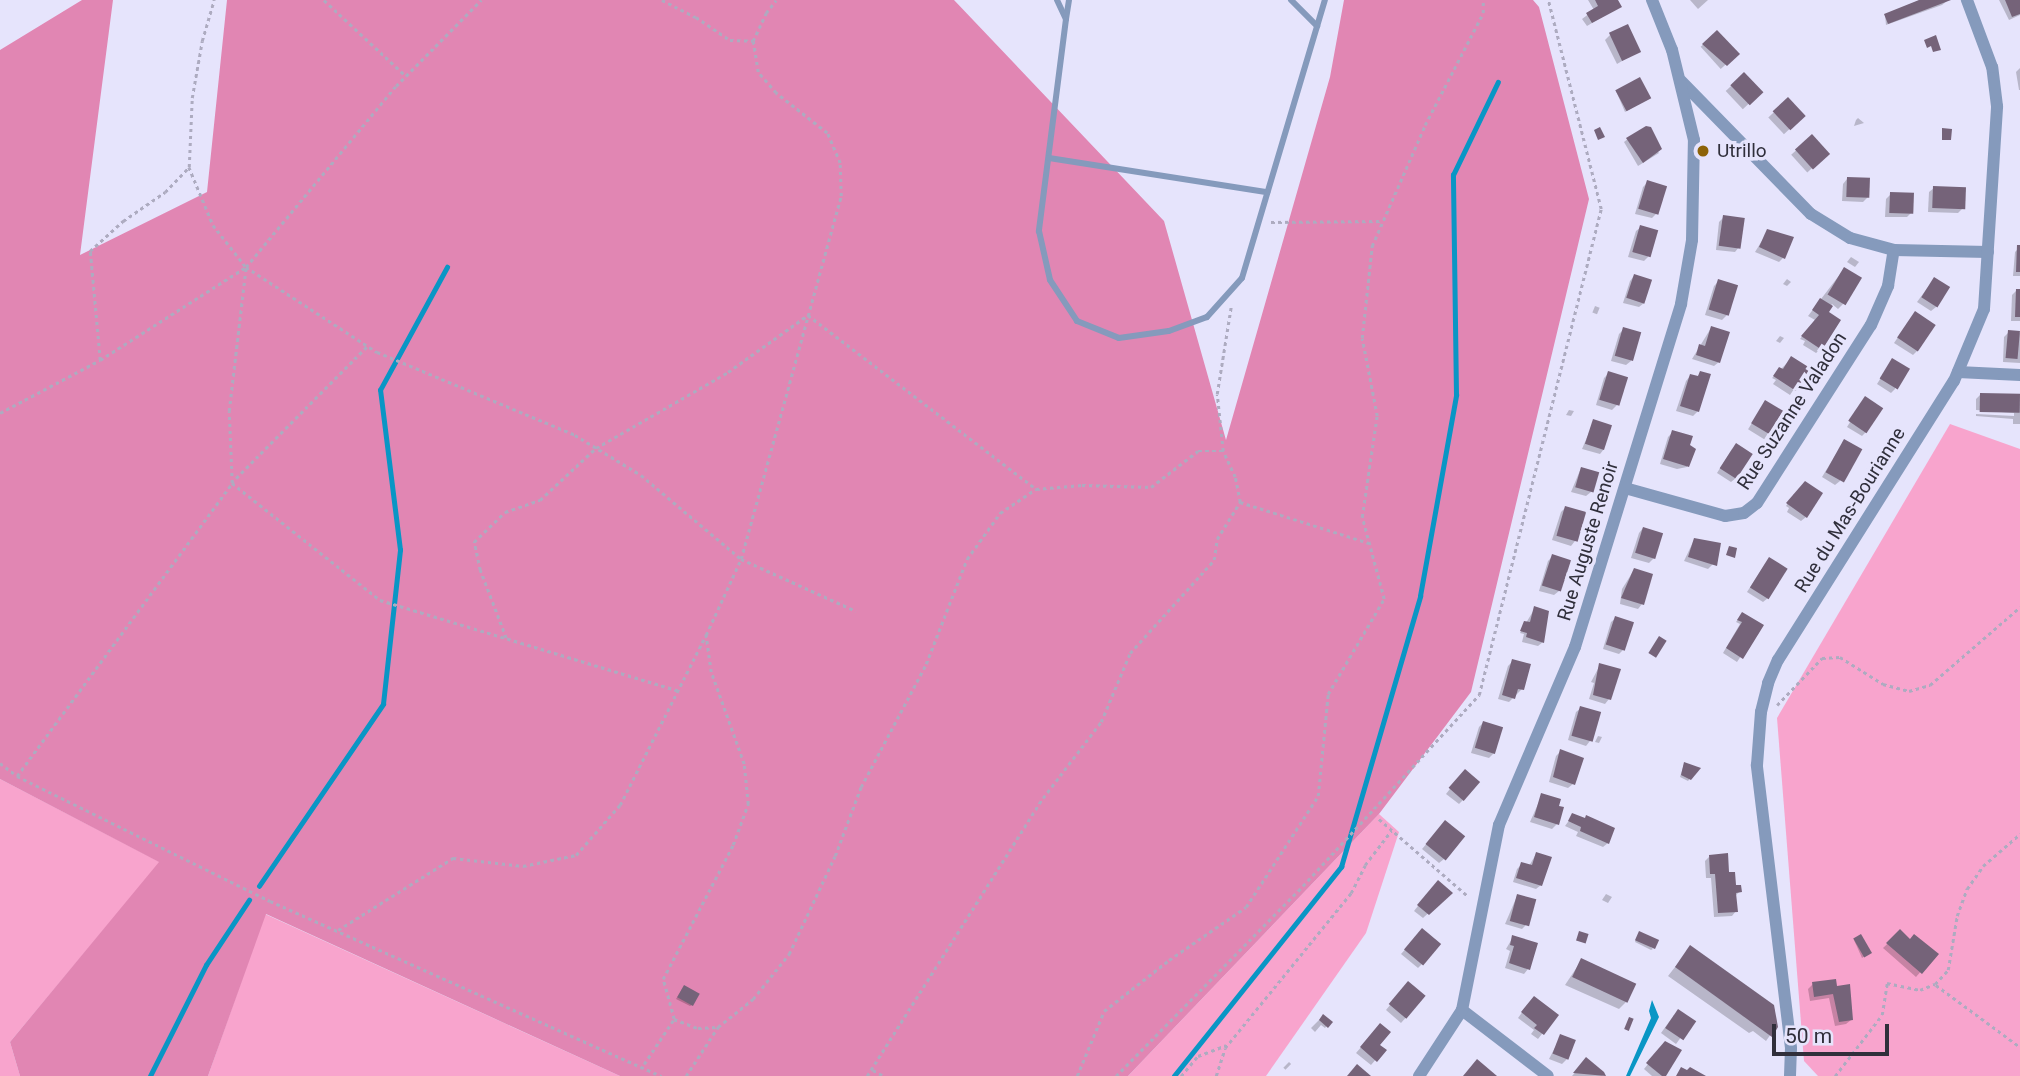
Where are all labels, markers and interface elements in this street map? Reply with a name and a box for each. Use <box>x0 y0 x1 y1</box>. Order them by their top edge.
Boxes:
place label: Utrillo <box>1717 140 1767 162</box>
marker: Utrillo <box>1695 143 1711 159</box>
street label: Rue Suzanne Valadon <box>1733 328 1851 494</box>
street label: Rue du Mas-Bourianne <box>1790 423 1910 597</box>
street label: Rue Auguste Renoir <box>1553 458 1623 624</box>
scale bar <box>1775 1010 1892 1054</box>
text: 50 m <box>1785 1024 1832 1048</box>

